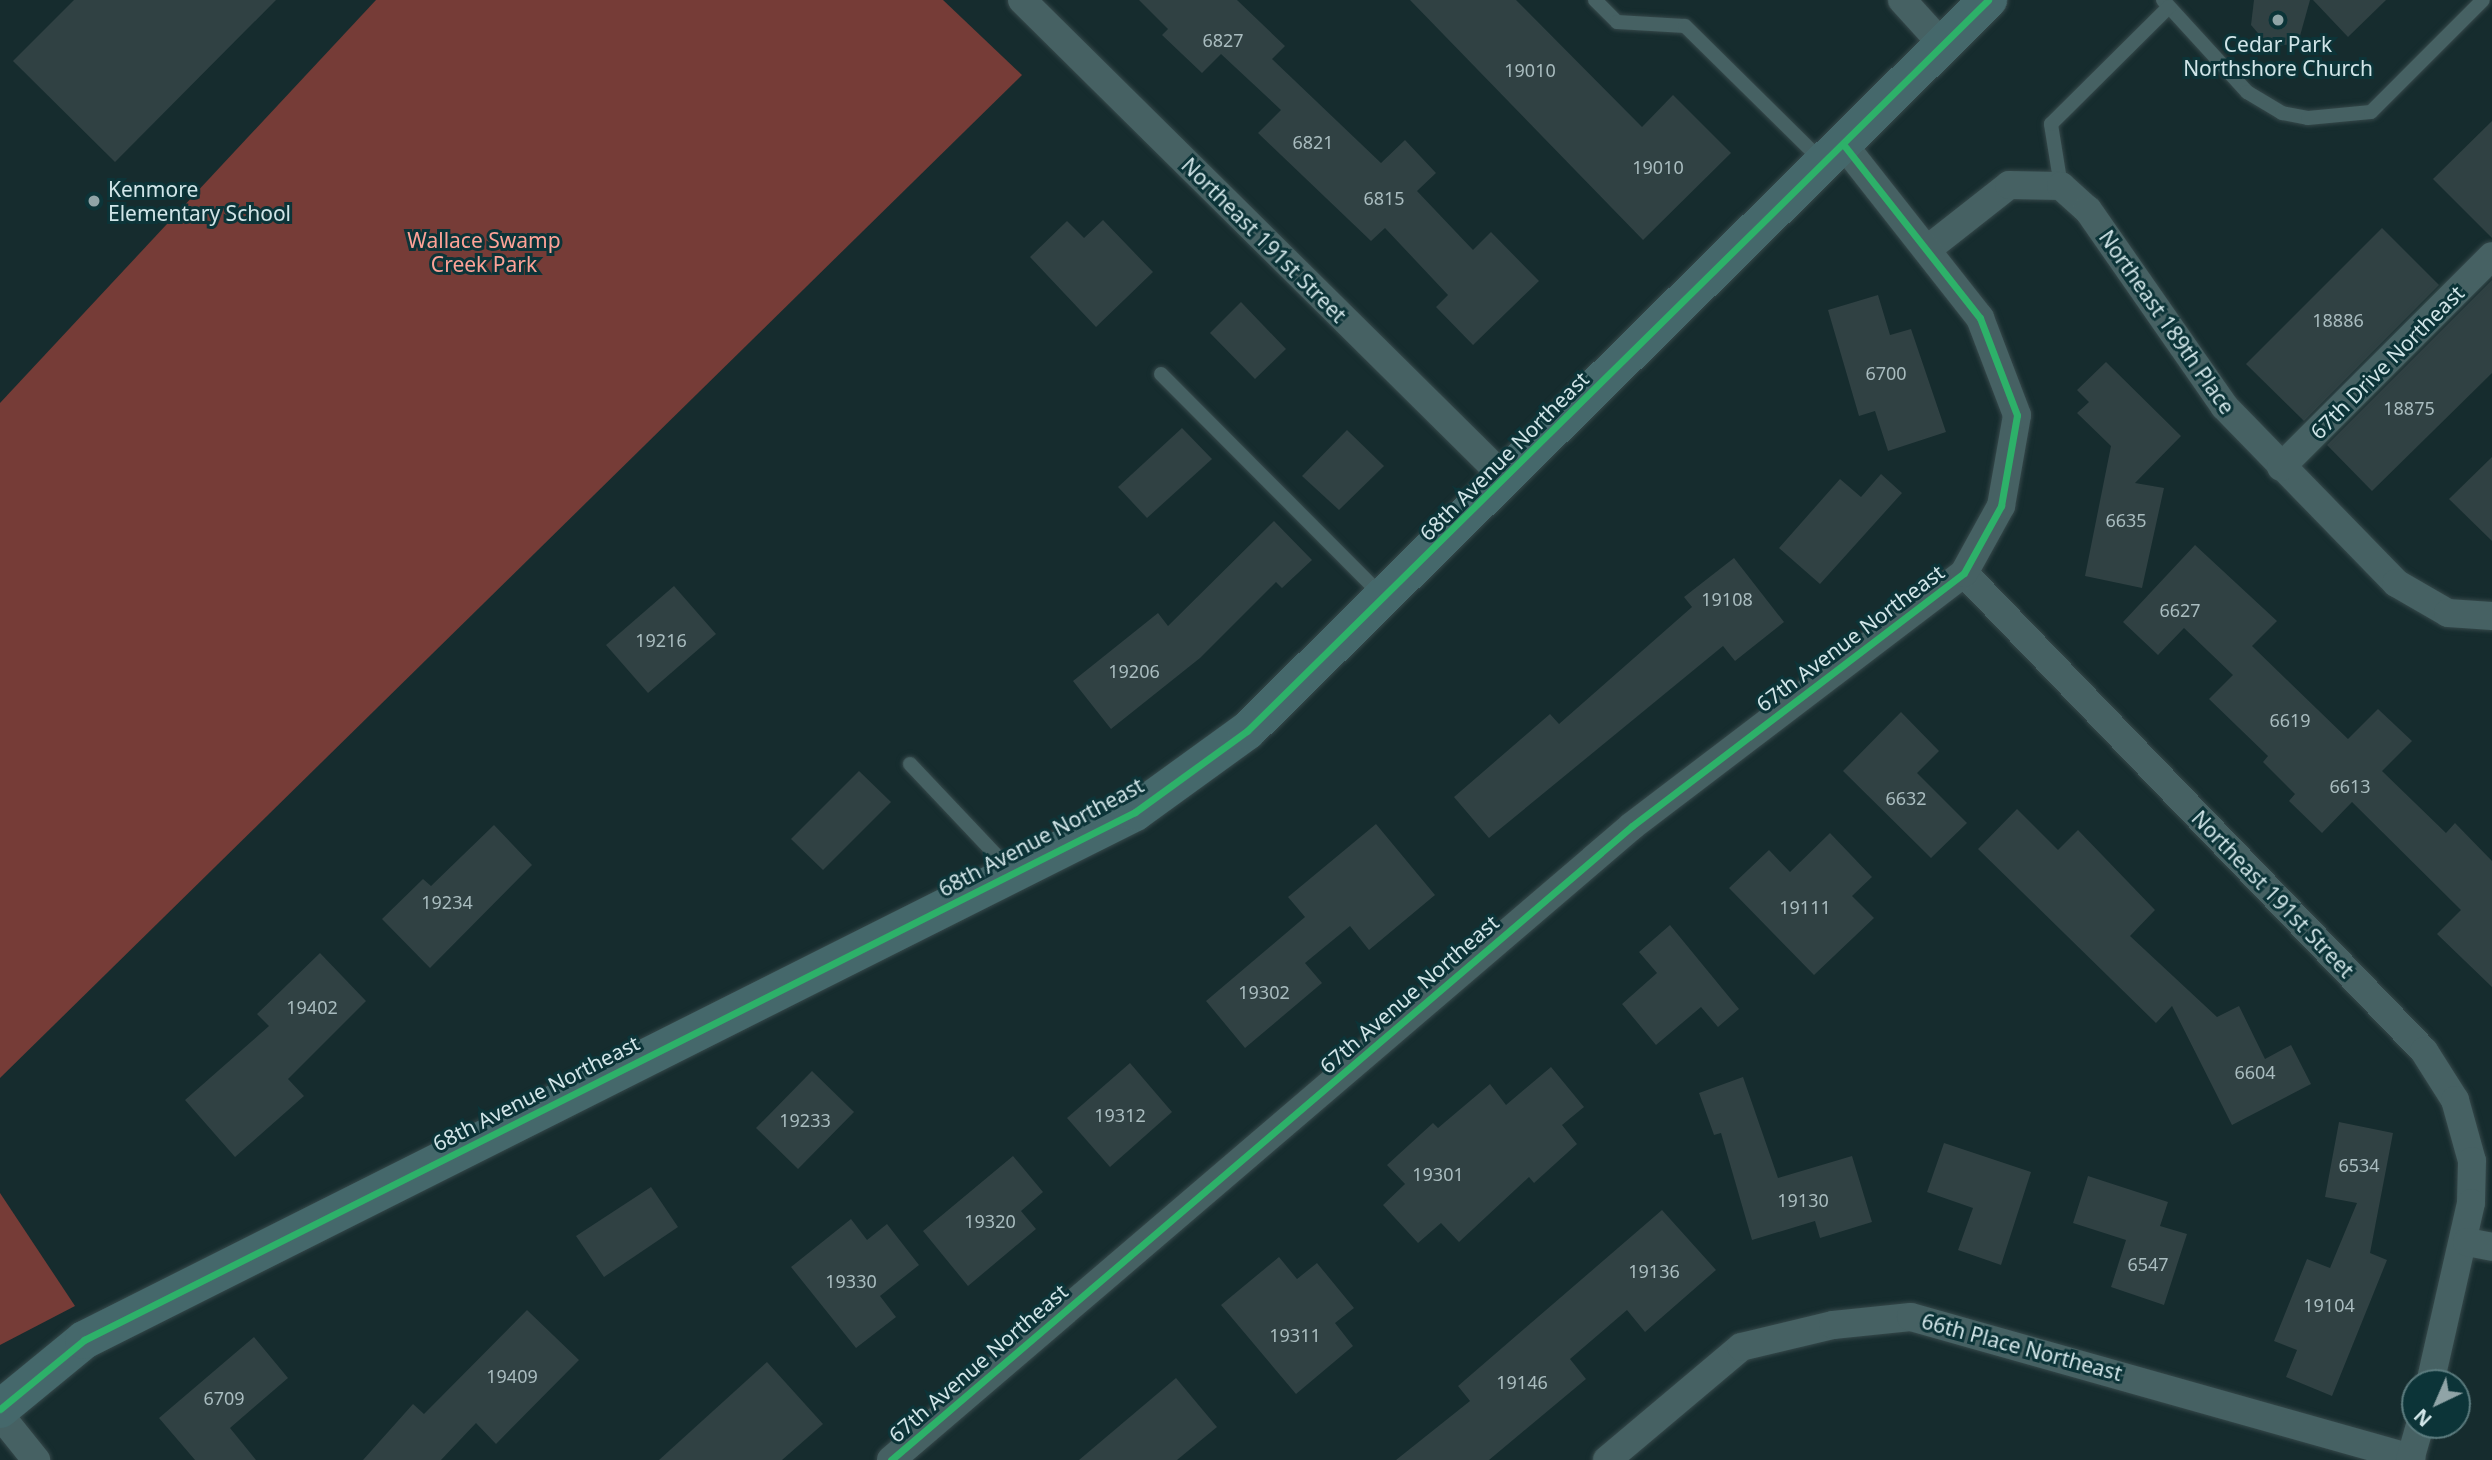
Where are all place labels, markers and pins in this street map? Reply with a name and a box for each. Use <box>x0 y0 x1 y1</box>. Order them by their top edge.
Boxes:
marker: Cedar Park Northshore Church <box>2270 12 2286 28</box>
place label: Cedar Park Northshore Church <box>2183 31 2373 81</box>
place label: Kenmore Elementary School <box>108 176 291 226</box>
marker: Kenmore Elementary School <box>86 193 102 209</box>

